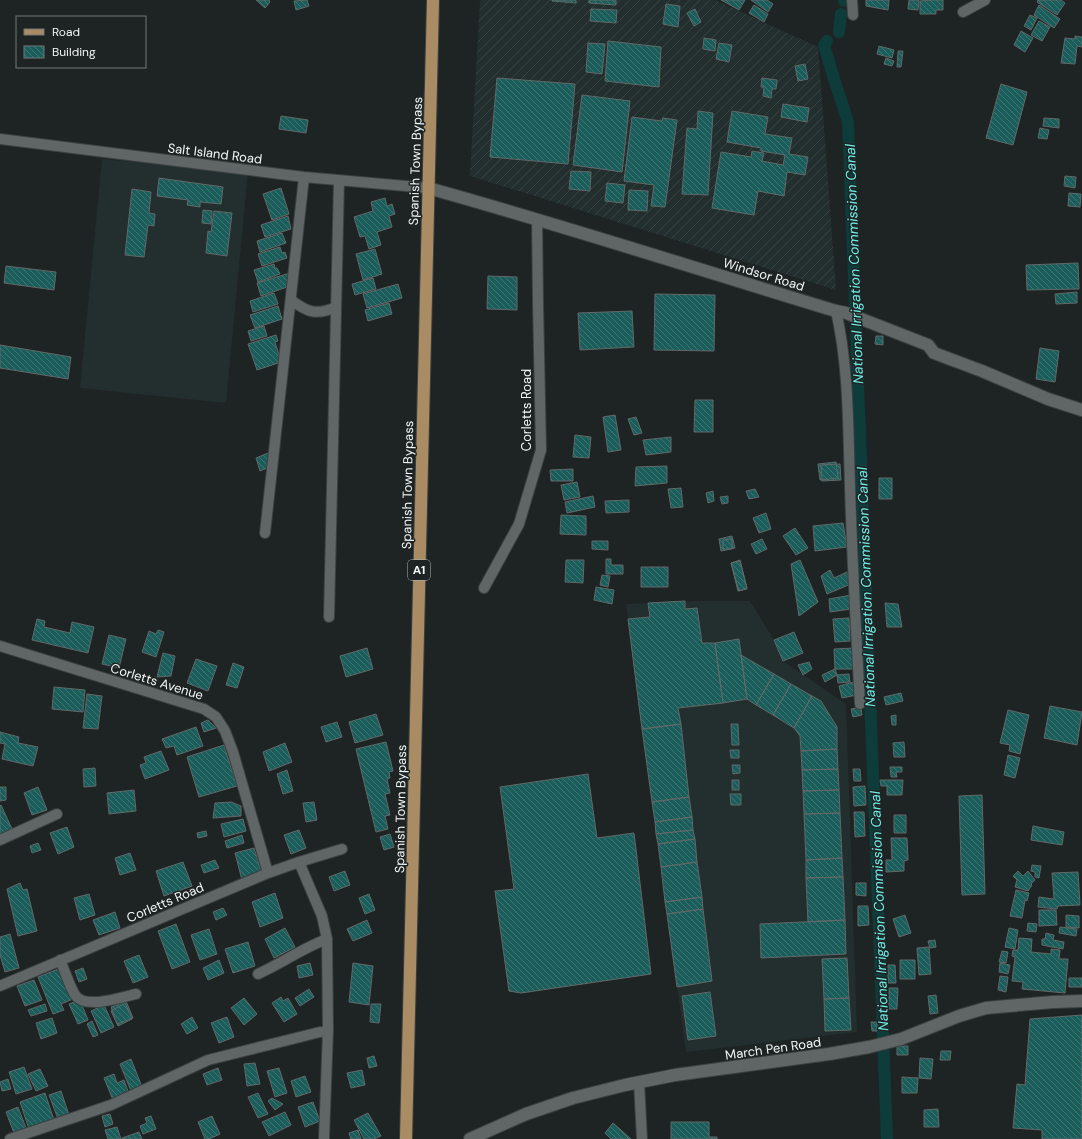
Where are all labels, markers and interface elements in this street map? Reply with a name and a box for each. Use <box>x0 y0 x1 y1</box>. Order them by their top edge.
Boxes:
legend <box>16 16 146 68</box>
text: Road <box>52 24 80 40</box>
text: Building <box>52 44 96 60</box>
street label: Spanish Town Bypass <box>405 96 426 226</box>
street label: Salt Island Road <box>167 139 263 168</box>
water label: National Irrigation Commission Canal <box>841 143 867 384</box>
street label: Windsor Road <box>721 254 807 295</box>
street label: Corletts Road <box>518 369 535 451</box>
street label: Spanish Town Bypass <box>398 421 417 549</box>
water label: National Irrigation Commission Canal <box>853 466 879 707</box>
road number: A1 <box>408 560 430 580</box>
street label: Corletts Avenue <box>108 659 205 704</box>
street label: Spanish Town Bypass <box>391 745 410 873</box>
water label: National Irrigation Commission Canal <box>866 790 892 1031</box>
street label: Corletts Road <box>124 879 206 926</box>
street label: March Pen Road <box>724 1033 822 1064</box>

